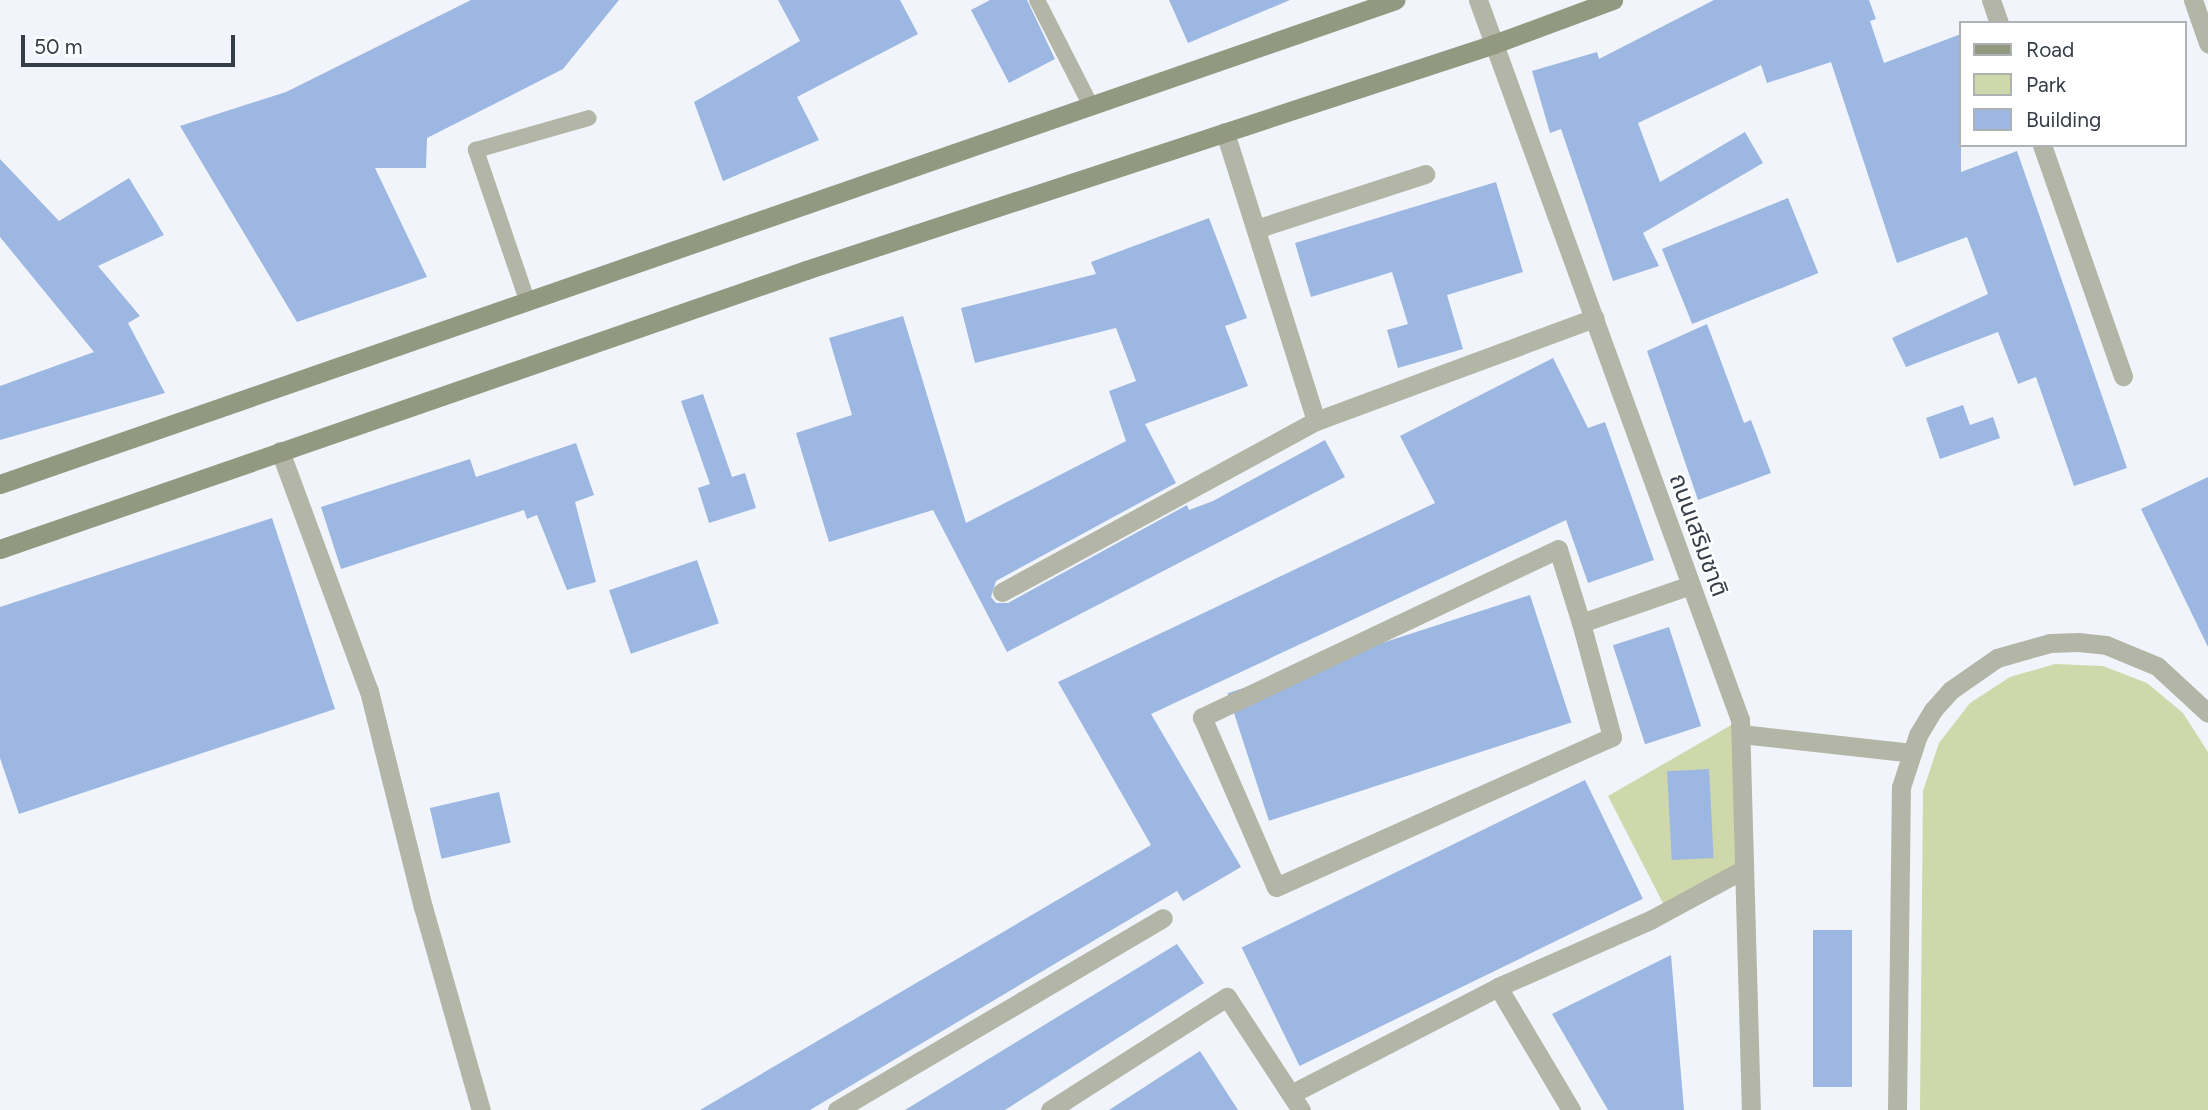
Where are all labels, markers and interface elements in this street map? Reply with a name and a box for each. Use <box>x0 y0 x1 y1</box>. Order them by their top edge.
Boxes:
scale bar <box>24 21 238 65</box>
legend <box>1960 21 2187 147</box>
text: 50 m <box>34 34 83 59</box>
text: Road <box>2026 37 2074 62</box>
text: Park <box>2026 72 2066 97</box>
text: Building <box>2026 107 2101 132</box>
street label: ถนนเสริมชาติ <box>1663 469 1735 601</box>

